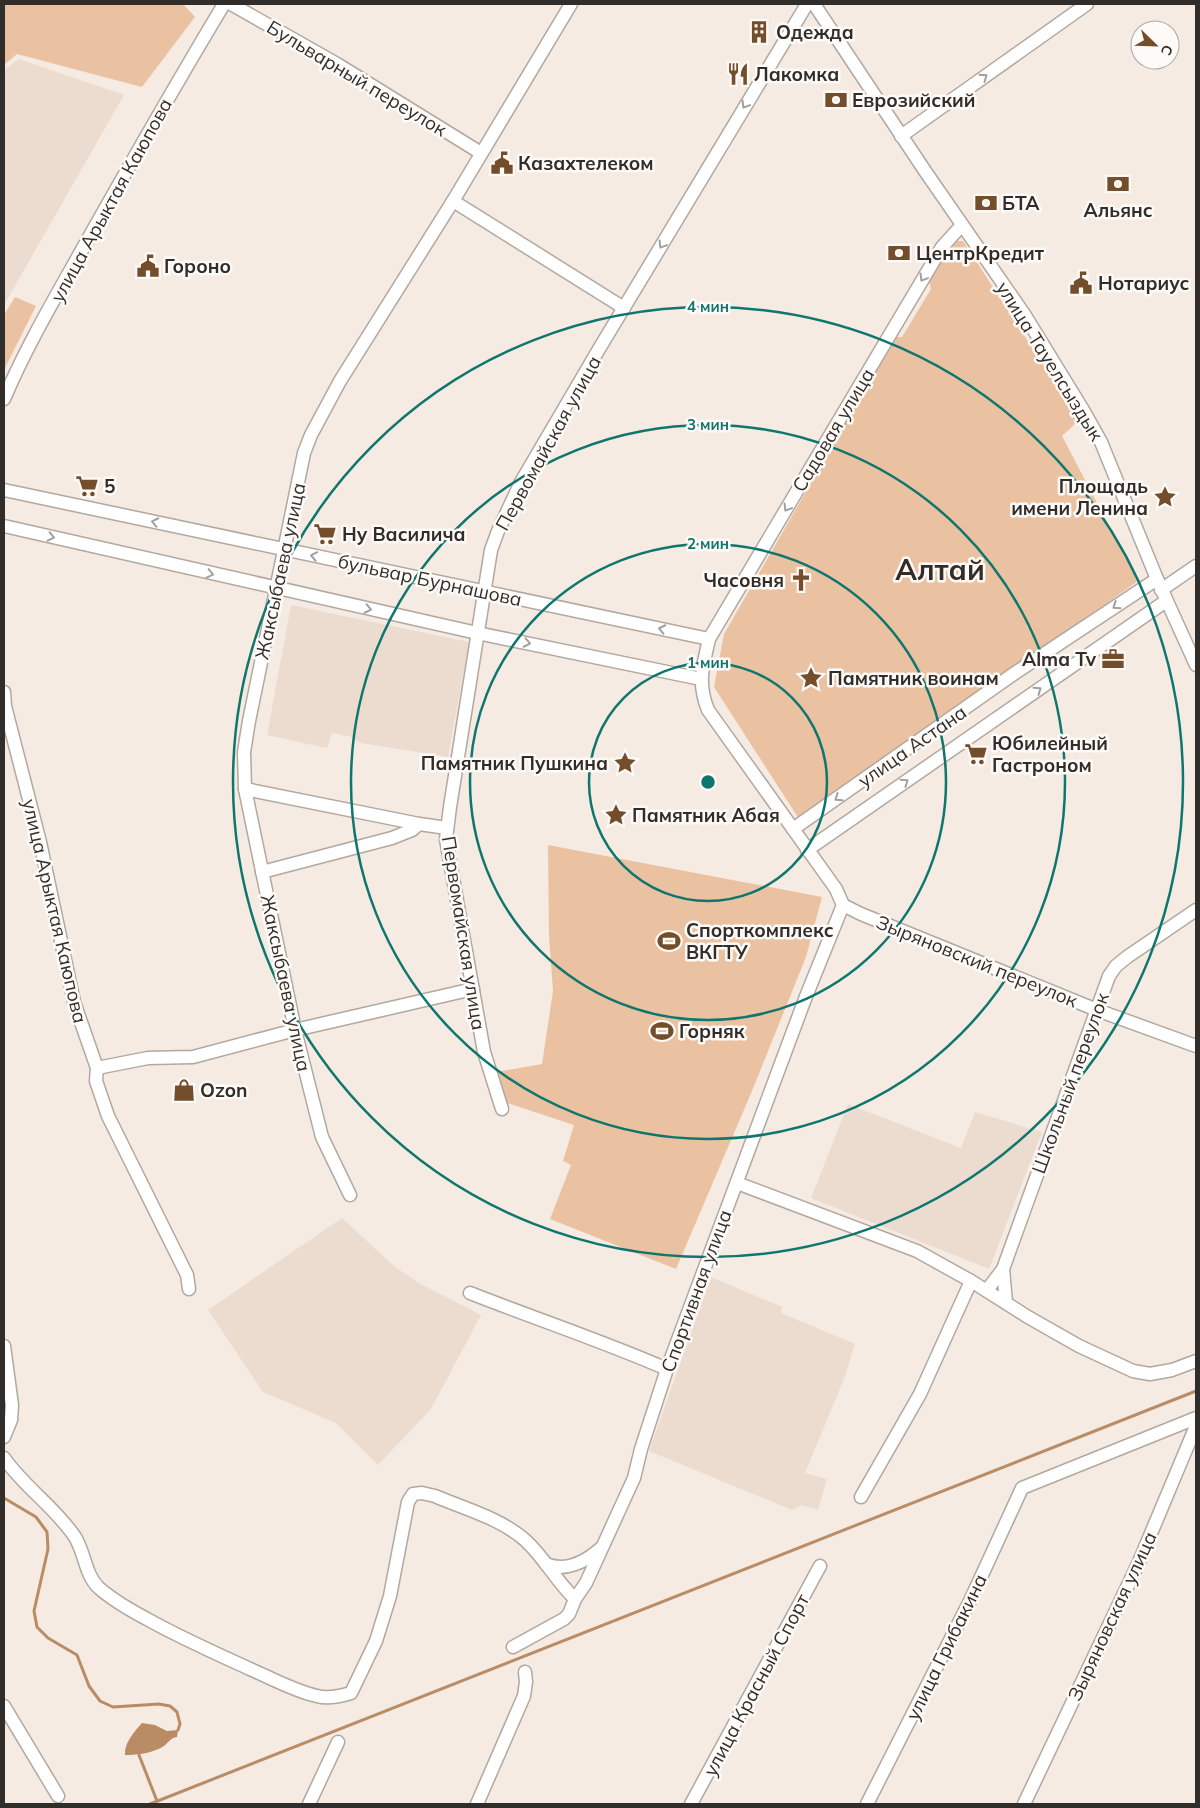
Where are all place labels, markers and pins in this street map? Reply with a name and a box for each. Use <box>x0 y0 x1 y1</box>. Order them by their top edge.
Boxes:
building icon: Одежда <box>746 19 772 45</box>
place label: Одежда <box>776 20 854 44</box>
restaurant icon: Лакомка <box>725 61 751 87</box>
place label: Лакомка <box>754 62 839 86</box>
bank icon: Еврозийский <box>823 87 849 113</box>
place label: Еврозийский <box>852 88 975 112</box>
public building icon: Казахтелеком <box>489 150 515 176</box>
place label: Казахтелеком <box>518 151 654 175</box>
bank icon: Альянс <box>1105 171 1131 197</box>
bank icon: БТА <box>973 190 999 216</box>
place label: БТА <box>1002 191 1040 215</box>
place label: Альянс <box>1083 198 1153 222</box>
bank icon: ЦентрКредит <box>886 240 912 266</box>
place label: ЦентрКредит <box>916 241 1045 265</box>
public building icon: Гороно <box>135 253 161 279</box>
place label: Гороно <box>164 254 231 278</box>
public building icon: Нотариус <box>1068 270 1094 296</box>
place label: Нотариус <box>1098 271 1190 295</box>
supermarket icon: 5 <box>74 473 100 499</box>
place label: 5 <box>104 474 115 498</box>
place label: Площадь имени Ленина <box>1011 474 1148 520</box>
place icon: Площадь имени Ленина <box>1152 484 1178 510</box>
supermarket icon: Ну Василича <box>312 521 338 547</box>
place label: Ну Василича <box>342 522 466 546</box>
church icon: Часовня <box>788 567 814 593</box>
place label: Часовня <box>703 568 784 592</box>
office icon: Alma Tv <box>1100 646 1126 672</box>
place label: Alma Tv <box>1022 647 1097 671</box>
place icon: Памятник воинам <box>798 665 824 691</box>
place label: Памятник воинам <box>828 666 999 690</box>
place label: Юбилейный Гастроном <box>992 731 1108 777</box>
supermarket icon: Юбилейный Гастроном <box>963 741 989 767</box>
place icon: Памятник Пушкина <box>612 750 638 776</box>
place label: Памятник Пушкина <box>421 751 608 775</box>
centre of rings <box>699 773 717 791</box>
place icon: Памятник Абая <box>603 802 629 828</box>
place label: Памятник Абая <box>632 803 780 827</box>
place label: Спорткомплекс ВКГТУ <box>686 918 834 964</box>
sports icon: Спорткомплекс ВКГТУ <box>656 928 682 954</box>
sports icon: Горняк <box>649 1018 675 1044</box>
place label: Горняк <box>679 1019 745 1043</box>
shop icon: Ozon <box>171 1077 197 1103</box>
place label: Ozon <box>200 1078 247 1102</box>

